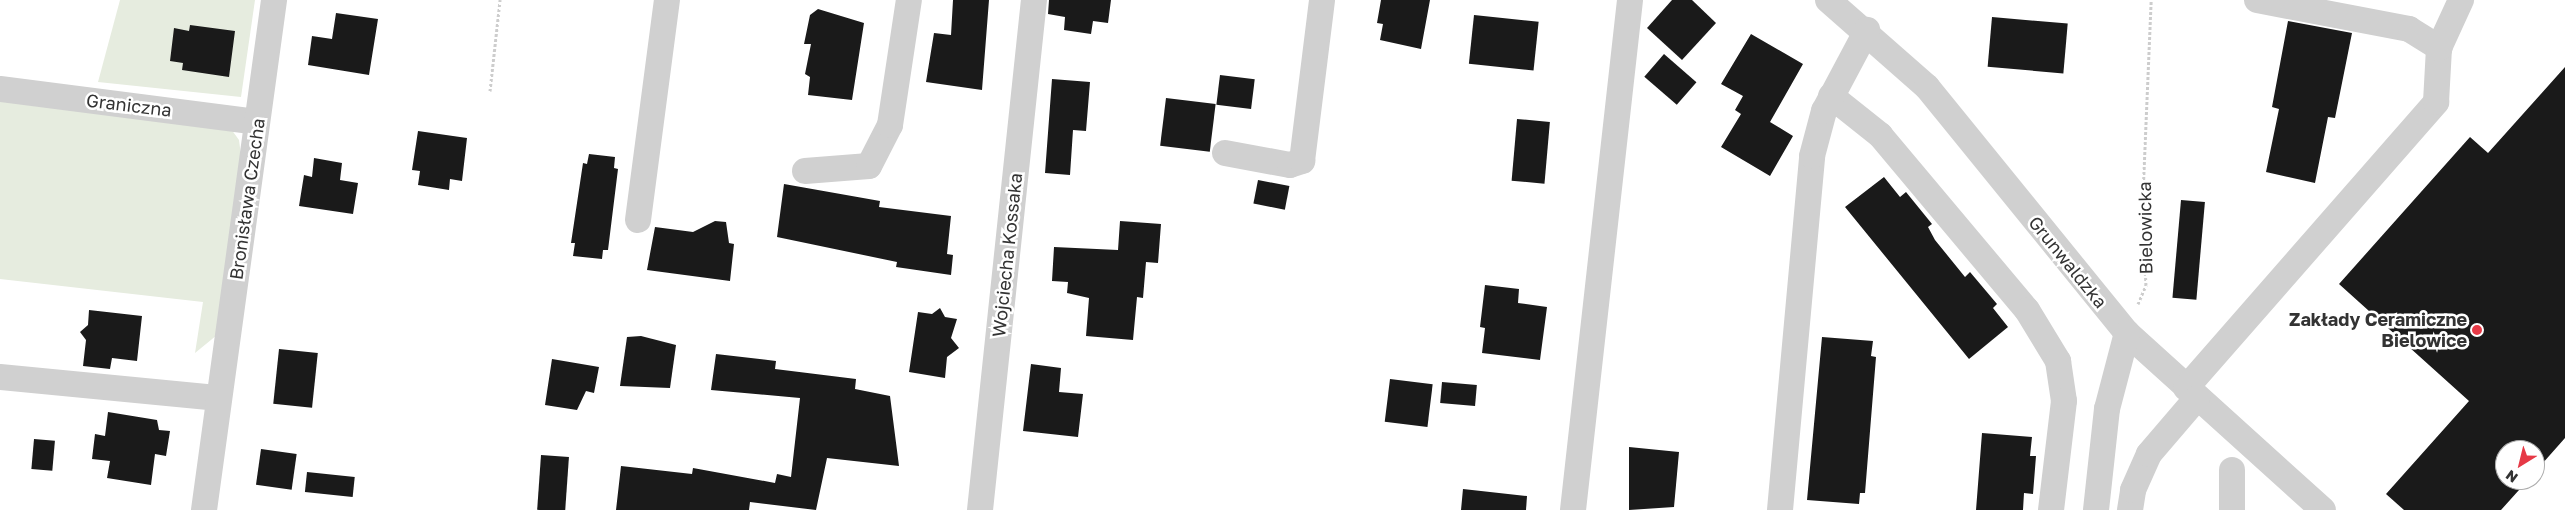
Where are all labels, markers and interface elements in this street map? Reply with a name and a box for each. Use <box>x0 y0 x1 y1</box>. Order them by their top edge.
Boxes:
street label: Graniczna <box>85 89 173 121</box>
street label: Bronisława Czecha <box>225 117 269 281</box>
street label: Wojciecha Kossaka <box>988 172 1026 338</box>
street label: Bielowicka <box>2133 181 2157 275</box>
street label: Grunwaldzka <box>2024 212 2112 312</box>
place label: Zakłady Ceramiczne Bielowice <box>2289 309 2467 352</box>
marker: Zakłady Ceramiczne Bielowice <box>2471 324 2483 336</box>
north arrow <box>2495 440 2545 490</box>
text: N <box>2502 467 2521 487</box>

